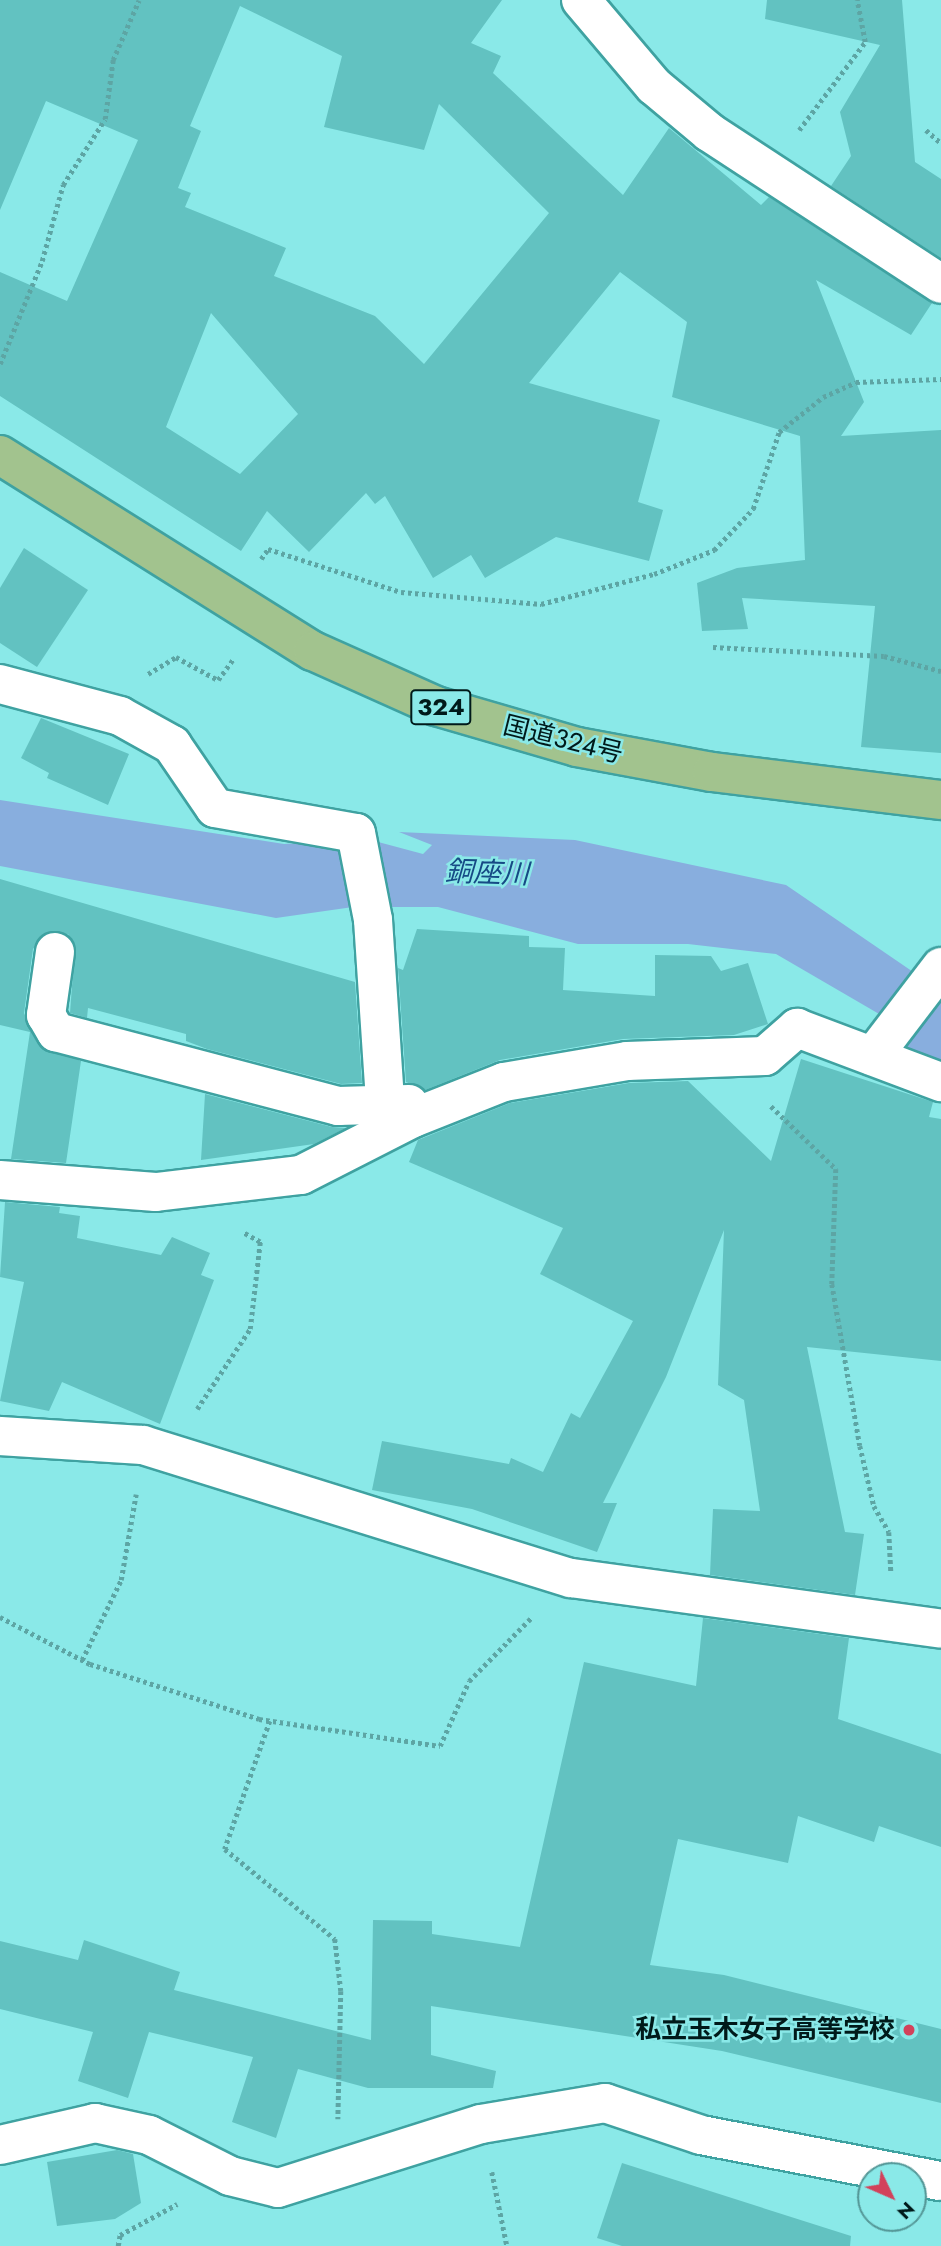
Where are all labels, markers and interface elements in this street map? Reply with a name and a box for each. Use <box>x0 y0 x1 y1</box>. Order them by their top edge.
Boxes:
road number: 324 <box>410 686 472 728</box>
street label: 国道324号 <box>500 710 626 770</box>
water label: 銅座川 <box>444 855 530 891</box>
place label: 私立玉木女子高等学校 <box>635 2014 895 2046</box>
marker: 私立玉木女子高等学校 <box>901 2022 917 2038</box>
north arrow <box>857 2162 927 2232</box>
text: N <box>891 2196 921 2225</box>

